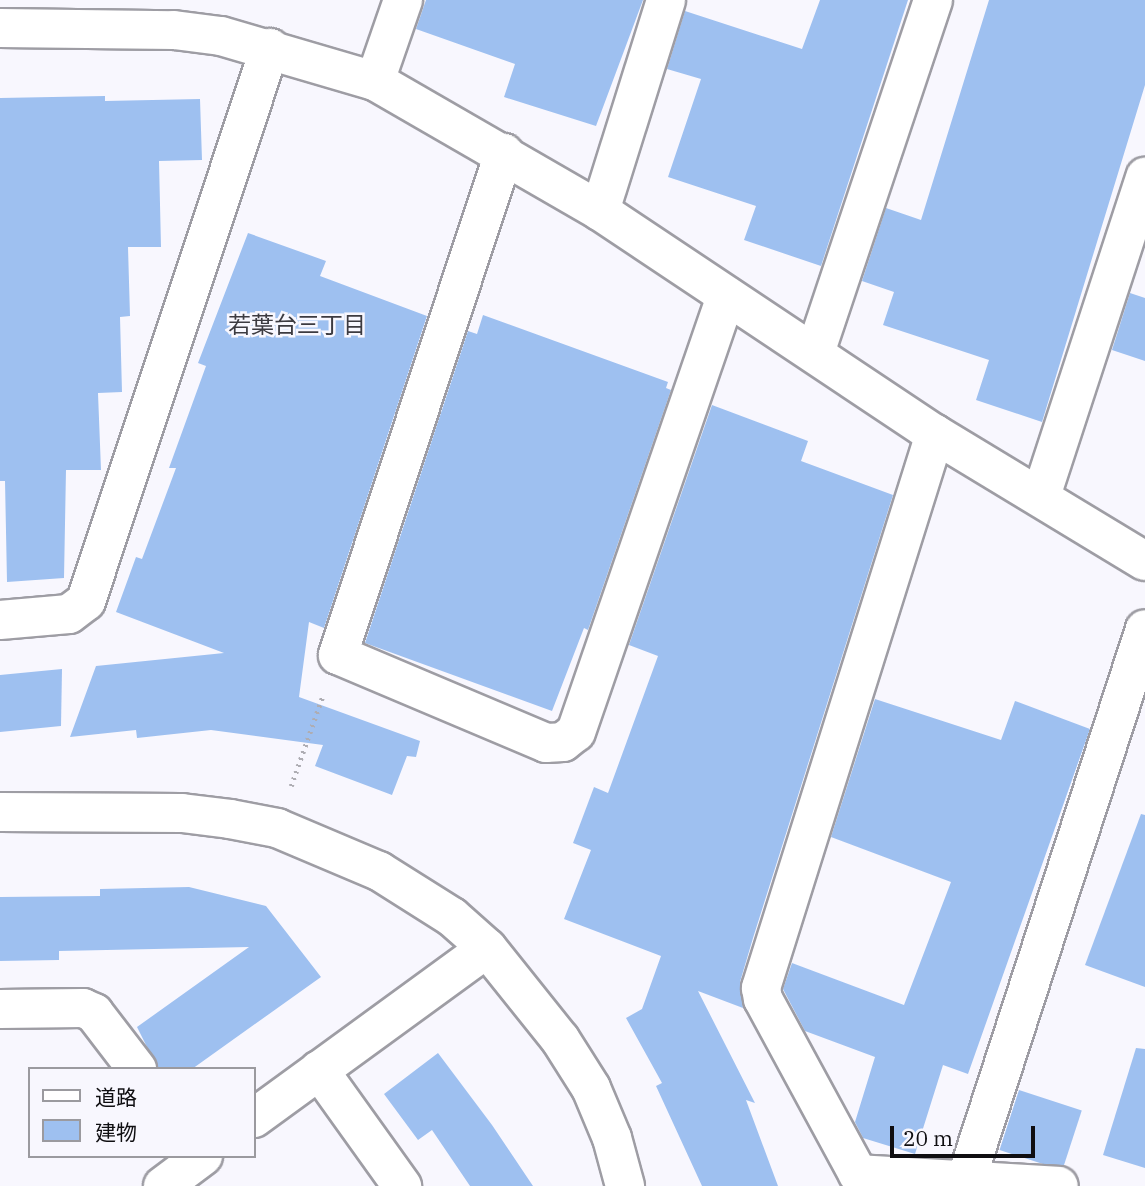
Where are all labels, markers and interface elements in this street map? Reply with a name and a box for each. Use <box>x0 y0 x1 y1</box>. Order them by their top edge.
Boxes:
district label: 若葉台三丁目 <box>228 310 366 338</box>
legend <box>28 1067 256 1158</box>
text: 道路 <box>95 1083 137 1111</box>
scale bar <box>893 1112 1038 1156</box>
text: 建物 <box>95 1118 137 1146</box>
text: 20 m <box>903 1124 953 1152</box>

